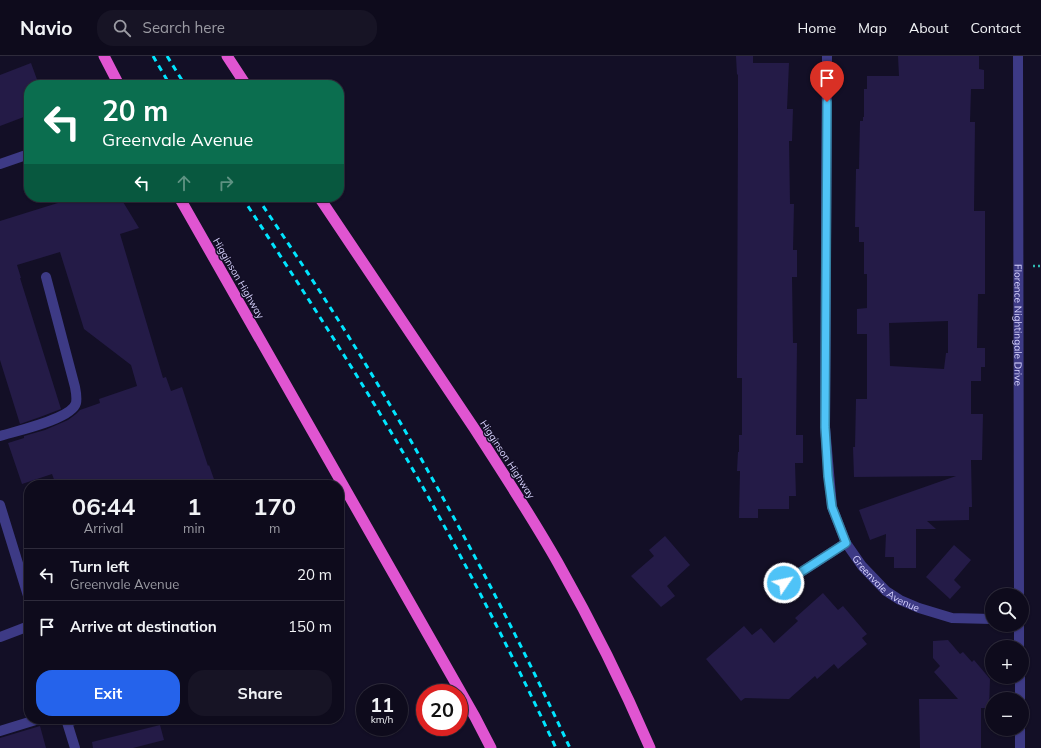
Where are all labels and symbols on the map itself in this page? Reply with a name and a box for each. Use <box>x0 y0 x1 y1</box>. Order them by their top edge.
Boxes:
pin <box>810 61 844 102</box>
street label: Higginson Highway <box>210 236 267 322</box>
street label: Florence Nightingale Drive <box>1011 264 1025 386</box>
street label: Higginson Highway <box>477 417 538 502</box>
street label: Greenvale Avenue <box>849 553 922 615</box>
position arrow <box>763 562 805 604</box>
speed limit sign: 20 <box>416 684 468 736</box>

